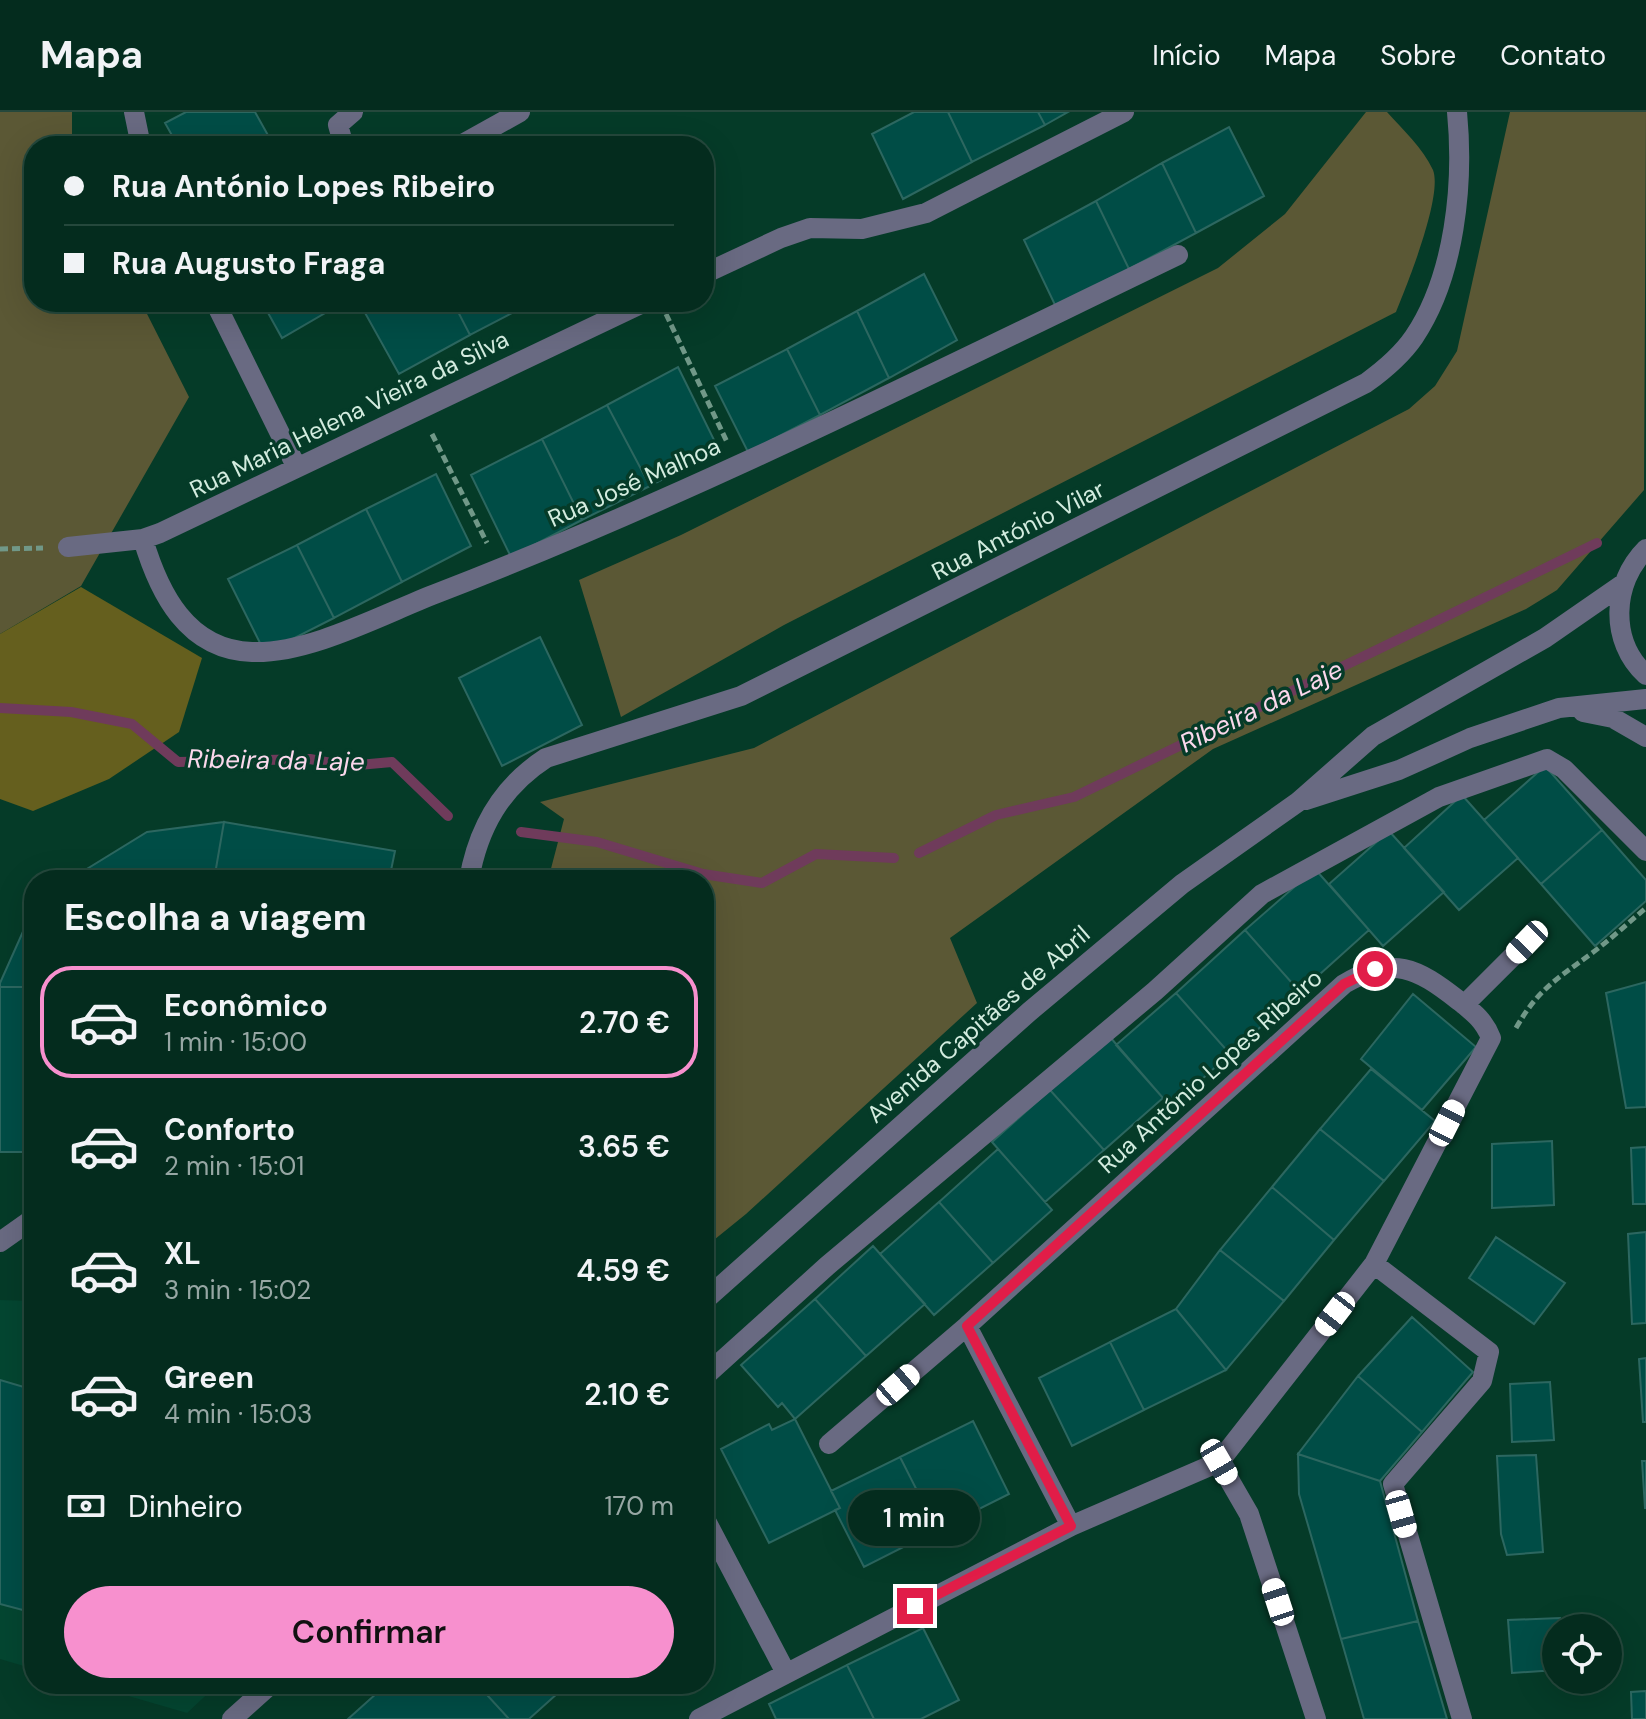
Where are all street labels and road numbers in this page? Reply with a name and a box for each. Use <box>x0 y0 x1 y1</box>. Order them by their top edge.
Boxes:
street label: Rua Maria Helena Vieira da Silva <box>184 323 514 505</box>
street label: Rua José Malhoa <box>543 430 725 534</box>
street label: Rua António Vilar <box>926 473 1110 587</box>
street label: Avenida Capitães de Abril <box>860 918 1096 1130</box>
street label: Rua António Lopes Ribeiro <box>1091 962 1329 1180</box>

